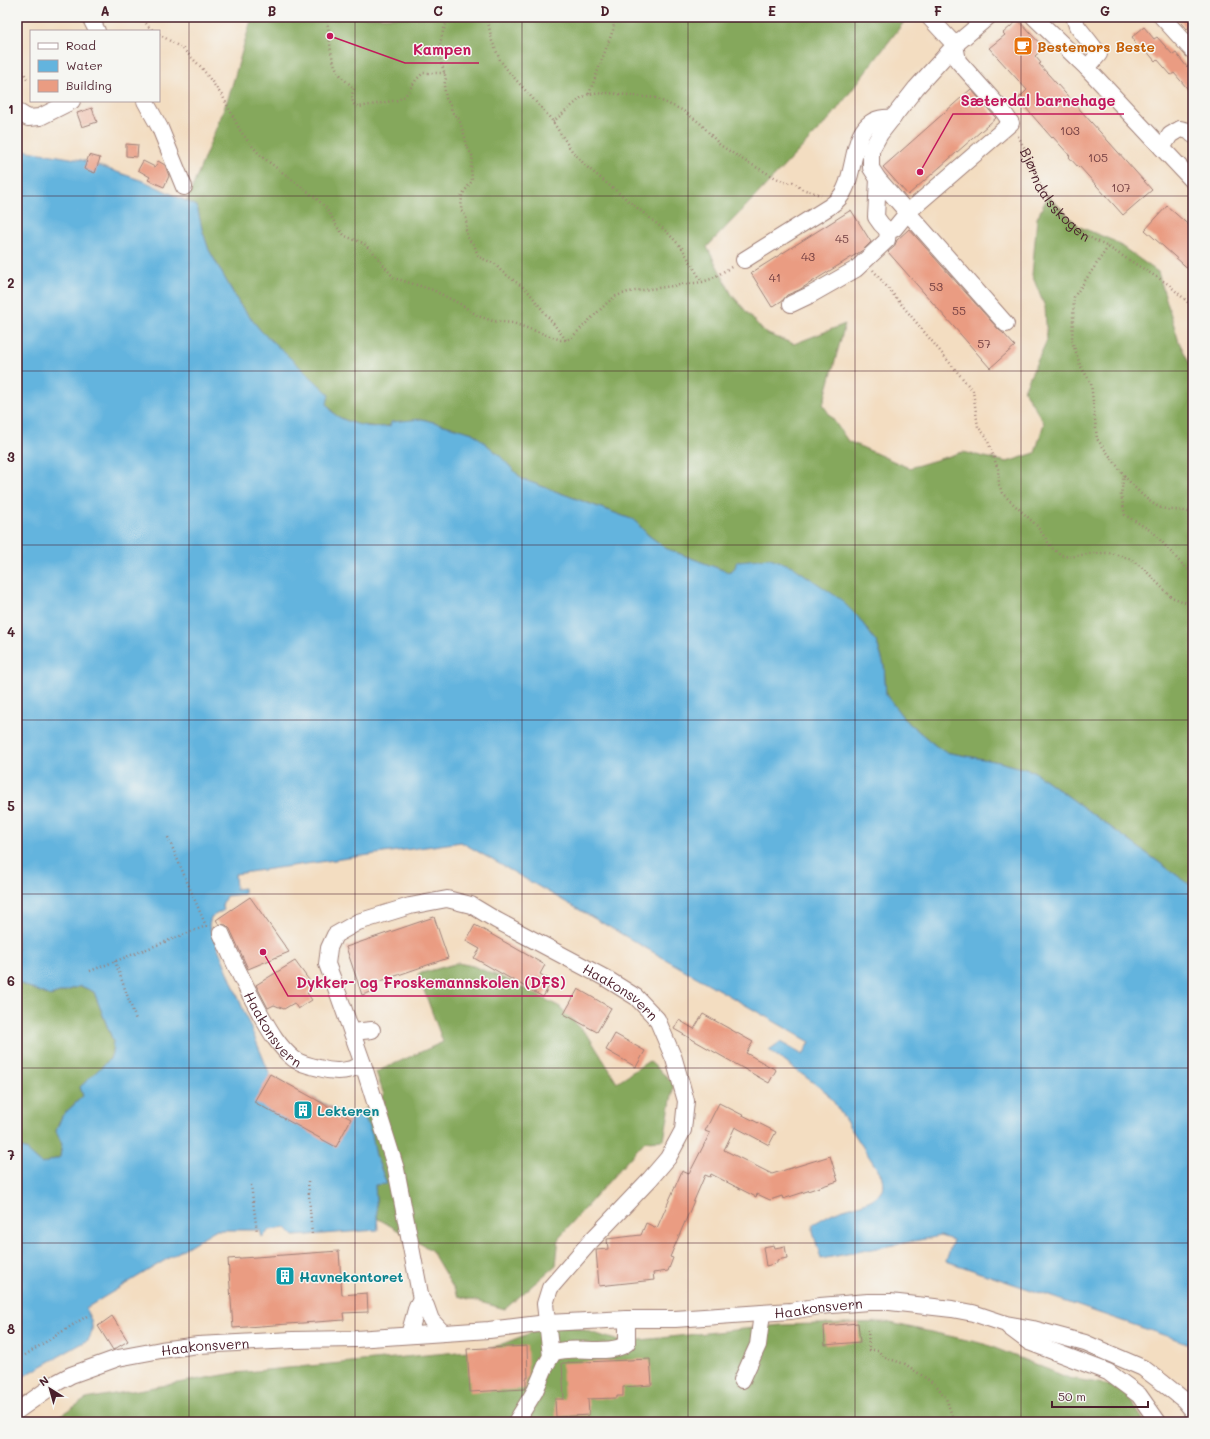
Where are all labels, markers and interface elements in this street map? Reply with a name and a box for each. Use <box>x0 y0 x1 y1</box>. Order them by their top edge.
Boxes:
text: A <box>100 2 110 19</box>
text: B <box>268 2 277 19</box>
text: C <box>433 2 443 19</box>
text: D <box>600 2 610 19</box>
text: E <box>768 2 776 19</box>
text: F <box>934 2 942 19</box>
text: G <box>1100 2 1110 19</box>
legend <box>30 30 160 102</box>
cafe icon: Bestemors Beste <box>1012 35 1034 57</box>
callout: Kampen <box>405 36 479 63</box>
text: Road <box>66 37 96 53</box>
place label: Bestemors Beste <box>1037 37 1155 56</box>
text: Kampen <box>413 39 471 59</box>
text: Water <box>66 57 103 73</box>
text: Building <box>66 77 112 93</box>
callout: Sæterdal barnehage <box>953 87 1124 114</box>
text: Sæterdal barnehage <box>961 90 1116 110</box>
text: 1 <box>8 100 14 117</box>
house number: 103 <box>1060 122 1080 138</box>
street label: Bjørndalsskogen <box>1016 144 1093 245</box>
house number: 105 <box>1088 149 1108 165</box>
house number: 107 <box>1111 179 1131 195</box>
house number: 45 <box>835 230 849 246</box>
house number: 43 <box>801 248 815 264</box>
house number: 41 <box>769 269 781 285</box>
text: 2 <box>7 274 15 291</box>
house number: 53 <box>929 278 943 294</box>
house number: 55 <box>952 302 966 318</box>
house number: 57 <box>977 335 991 351</box>
text: 3 <box>7 448 15 465</box>
text: 4 <box>7 623 15 640</box>
text: 5 <box>7 797 15 814</box>
street label: Haakonsvern <box>580 959 663 1024</box>
callout: Dykker- og Froskemannskolen (DFS) <box>288 969 573 996</box>
text: 6 <box>7 972 15 989</box>
text: Dykker- og Froskemannskolen (DFS) <box>296 972 566 992</box>
street label: Haakonsvern <box>240 988 305 1071</box>
building icon: Lekteren <box>292 1099 314 1121</box>
place label: Lekteren <box>317 1101 379 1120</box>
text: 7 <box>7 1146 15 1163</box>
building icon: Havnekontoret <box>274 1265 296 1287</box>
place label: Havnekontoret <box>299 1267 403 1286</box>
street label: Haakonsvern <box>774 1293 863 1322</box>
text: 8 <box>7 1320 15 1337</box>
street label: Haakonsvern <box>160 1333 250 1359</box>
north arrow <box>30 1369 70 1409</box>
text: N <box>36 1372 52 1389</box>
scale bar <box>1052 1383 1148 1409</box>
text: 50 m <box>1058 1388 1086 1404</box>

